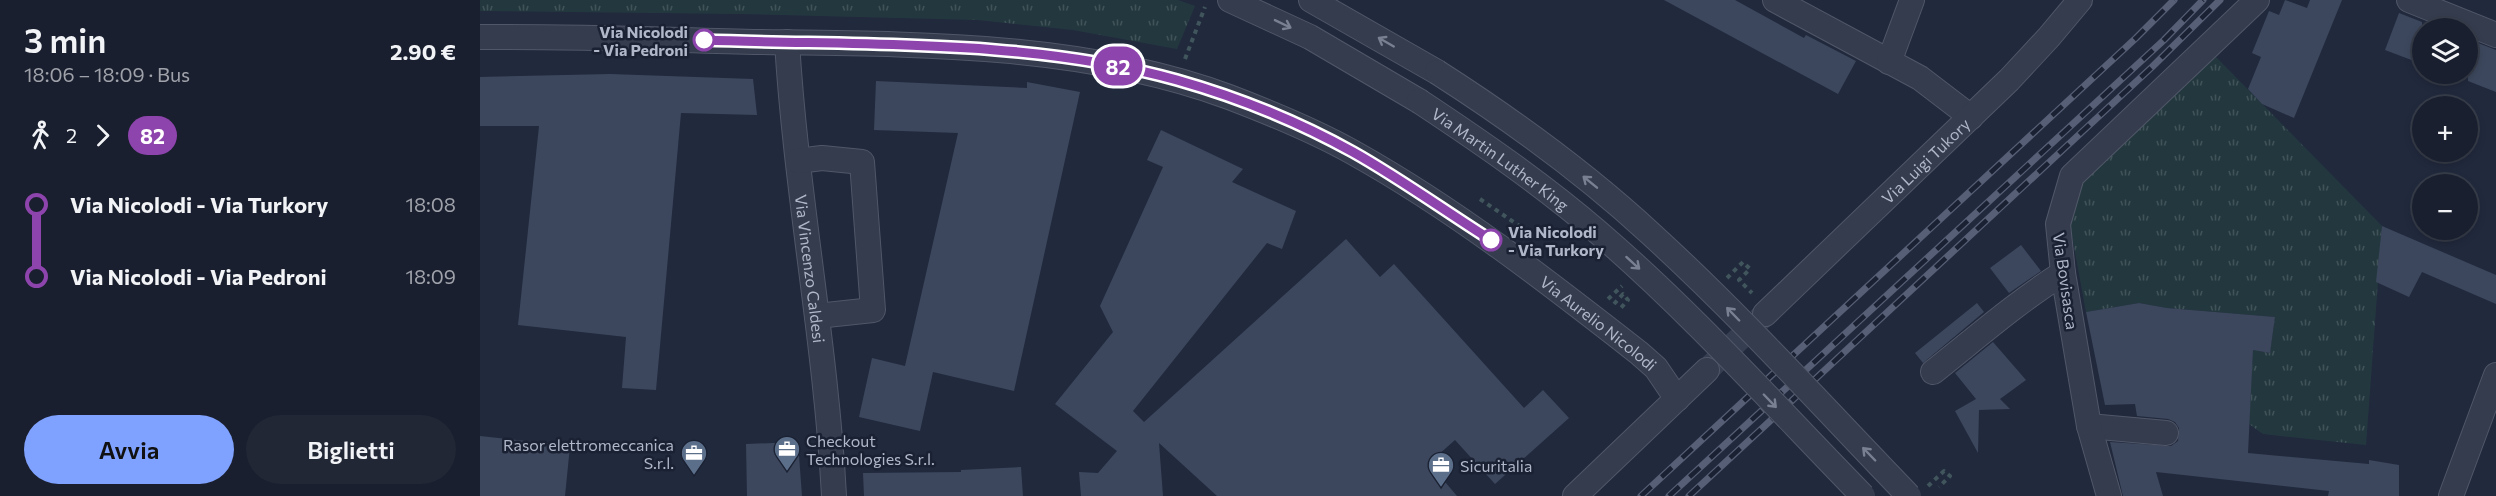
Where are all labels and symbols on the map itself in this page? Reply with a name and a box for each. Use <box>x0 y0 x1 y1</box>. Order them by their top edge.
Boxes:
one-way arrow <box>1274 19 1292 31</box>
place label: Via Nicolodi - Via Pedroni <box>593 22 688 59</box>
marker: Via Nicolodi - Via Pedroni <box>693 29 715 51</box>
one-way arrow <box>1378 36 1395 48</box>
line badge: 82 <box>1091 46 1145 86</box>
street label: Via Martin Luther King <box>1429 103 1573 214</box>
street label: Via Luigi Tukory <box>1877 114 1973 207</box>
one-way arrow <box>1582 175 1598 188</box>
street label: Via Vincenzo Caldesi <box>792 193 830 344</box>
place label: Via Nicolodi - Via Turkory <box>1508 222 1604 259</box>
marker: Via Nicolodi - Via Turkory <box>1480 229 1502 251</box>
street label: Via Bovisasca <box>2050 231 2082 331</box>
one-way arrow <box>1625 256 1640 270</box>
street label: Via Aurelio Nicolodi <box>1537 271 1661 374</box>
one-way arrow <box>1726 307 1740 322</box>
one-way arrow <box>1763 393 1778 408</box>
place label: Checkout Technologies S.r.l. <box>806 431 935 468</box>
office icon: Checkout Technologies S.r.l. <box>772 434 802 472</box>
place label: Rasor elettromeccanica S.r.l. <box>503 435 674 472</box>
office icon: Rasor elettromeccanica S.r.l. <box>679 438 709 476</box>
one-way arrow <box>1862 447 1876 462</box>
office icon: Sicuritalia <box>1426 450 1456 488</box>
place label: Sicuritalia <box>1460 456 1532 475</box>

